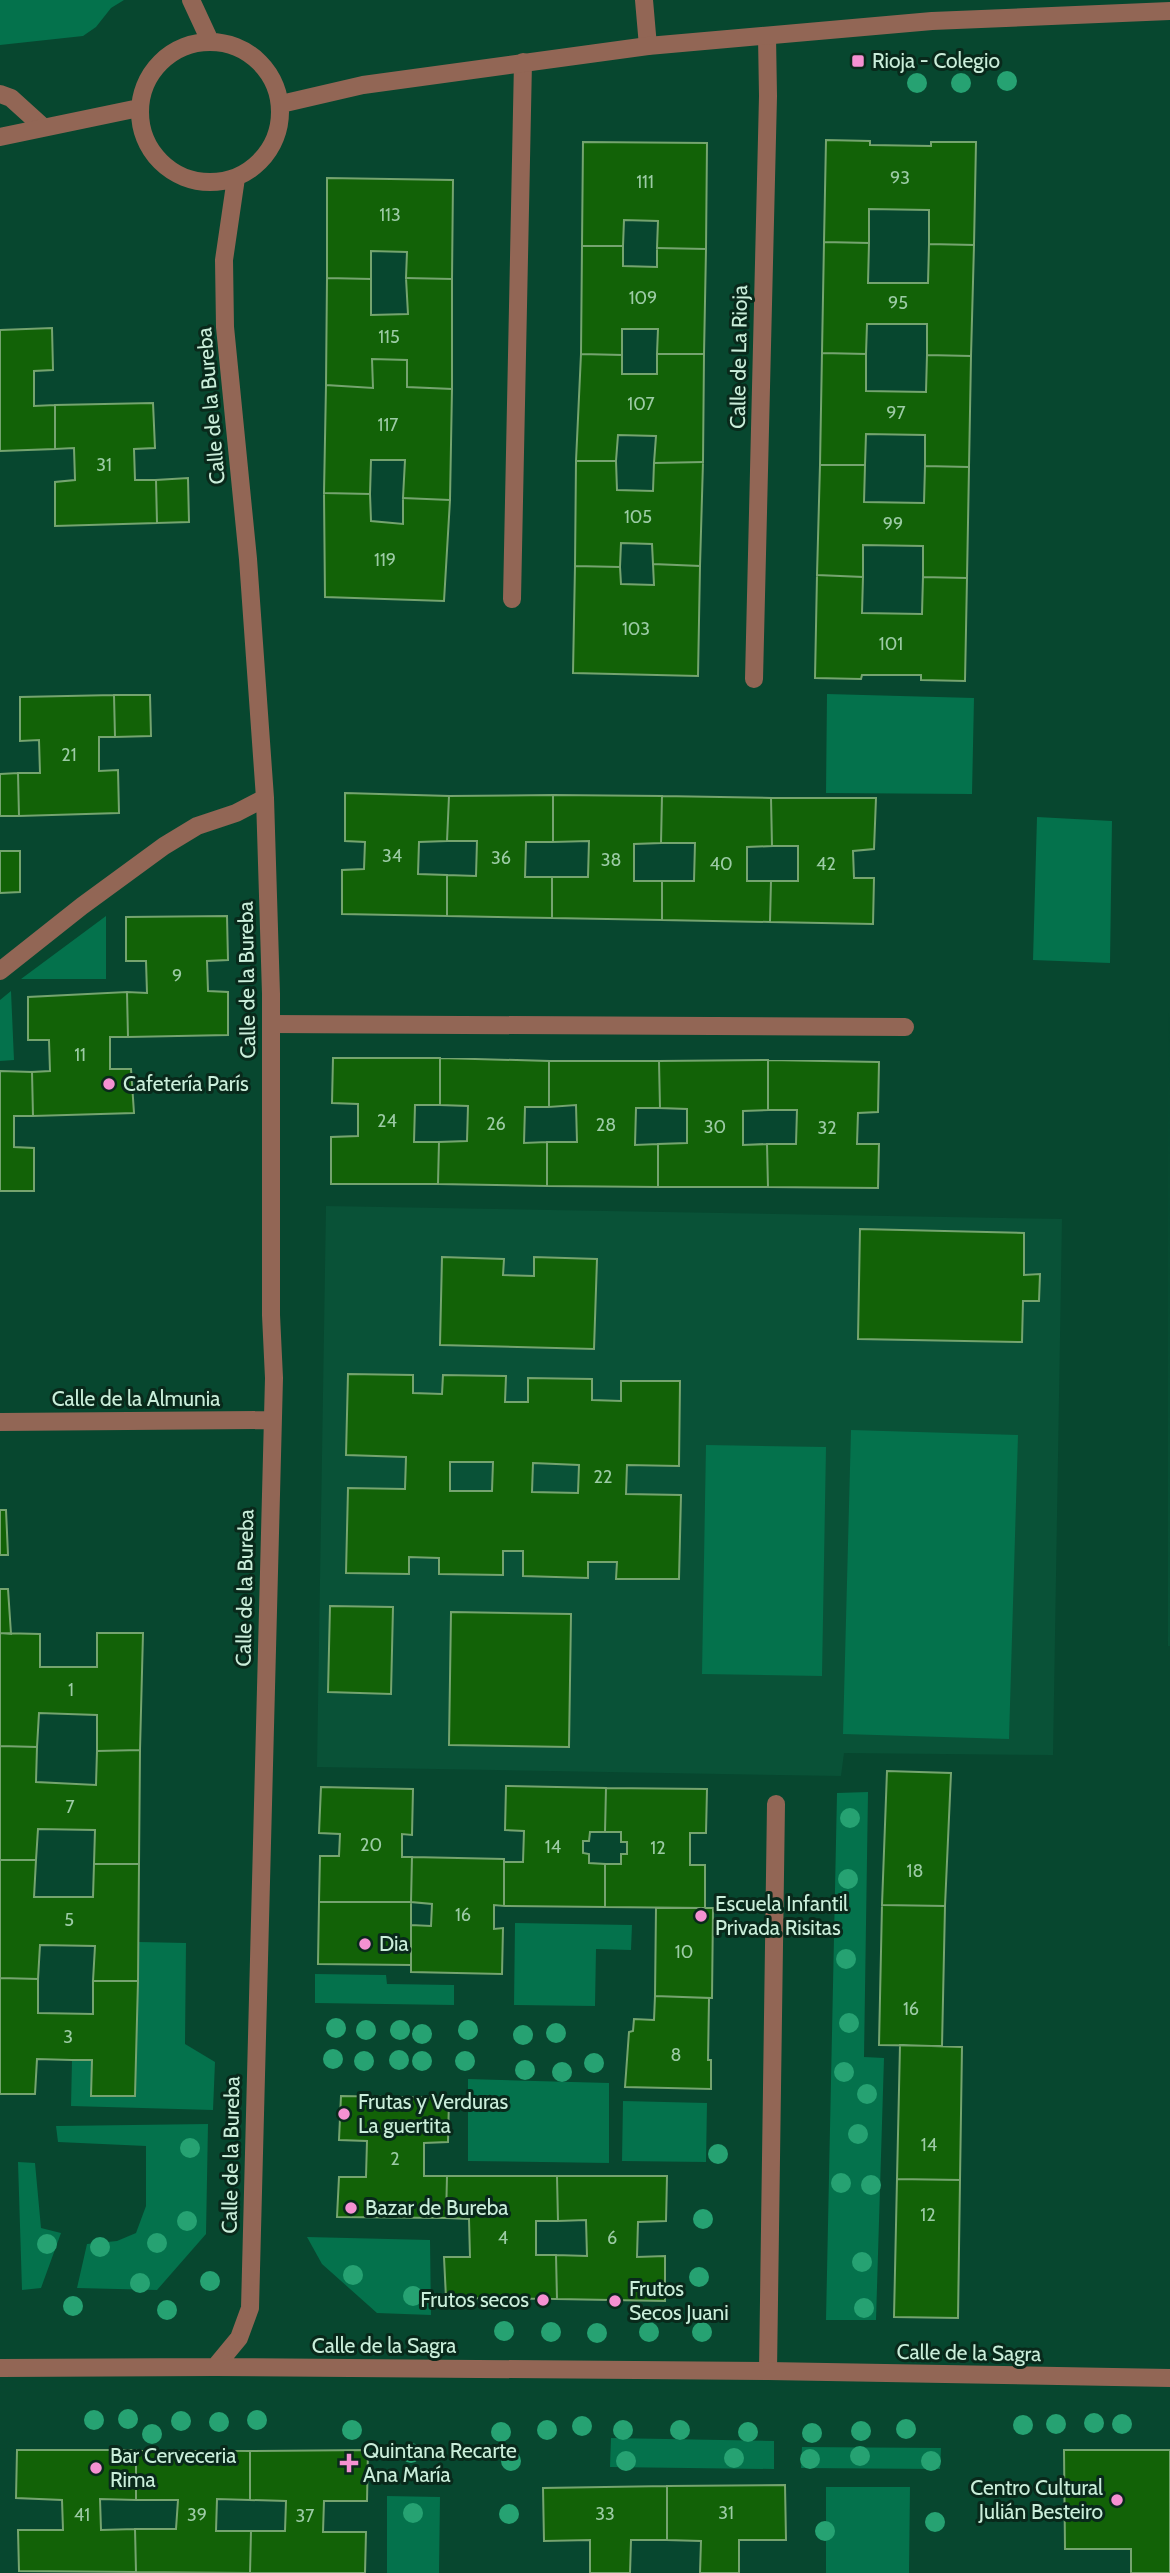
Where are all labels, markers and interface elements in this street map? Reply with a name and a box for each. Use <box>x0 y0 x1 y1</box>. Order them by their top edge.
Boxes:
place label: Rioja - Colegio <box>872 48 1000 74</box>
marker: Rioja - Colegio <box>850 53 866 69</box>
house number: 93 <box>890 167 910 189</box>
house number: 111 <box>636 171 654 193</box>
house number: 113 <box>379 204 401 226</box>
street label: Calle de La Rioja <box>725 285 753 429</box>
house number: 109 <box>629 287 657 309</box>
house number: 95 <box>888 292 908 314</box>
house number: 115 <box>378 326 400 348</box>
street label: Calle de la Bureba <box>191 327 230 486</box>
house number: 107 <box>627 393 655 415</box>
house number: 97 <box>886 402 906 424</box>
house number: 117 <box>378 414 398 436</box>
house number: 31 <box>96 454 112 476</box>
house number: 105 <box>624 506 652 528</box>
house number: 99 <box>883 513 903 535</box>
house number: 119 <box>374 549 396 571</box>
house number: 103 <box>622 618 650 640</box>
house number: 101 <box>879 633 903 655</box>
house number: 21 <box>61 744 77 766</box>
house number: 34 <box>382 845 402 867</box>
house number: 36 <box>491 847 511 869</box>
house number: 38 <box>601 849 621 871</box>
house number: 40 <box>710 853 732 875</box>
house number: 42 <box>816 853 836 875</box>
street label: Calle de la Bureba <box>233 901 260 1059</box>
house number: 9 <box>172 965 182 987</box>
house number: 11 <box>74 1044 86 1066</box>
place label: Cafetería París <box>123 1071 249 1096</box>
marker: Cafetería París <box>101 1076 117 1092</box>
house number: 24 <box>377 1110 397 1132</box>
house number: 26 <box>486 1113 506 1135</box>
house number: 28 <box>596 1114 616 1136</box>
house number: 30 <box>704 1116 726 1138</box>
house number: 32 <box>817 1117 837 1139</box>
street label: Calle de la Almunia <box>52 1386 220 1411</box>
house number: 22 <box>594 1466 612 1488</box>
street label: Calle de la Bureba <box>231 1509 258 1667</box>
house number: 1 <box>68 1679 74 1701</box>
house number: 7 <box>65 1796 75 1818</box>
house number: 20 <box>360 1834 382 1856</box>
house number: 14 <box>545 1836 561 1858</box>
house number: 12 <box>650 1837 666 1859</box>
house number: 18 <box>907 1860 923 1882</box>
place label: Escuela Infantil Privada Risitas <box>715 1891 848 1940</box>
house number: 16 <box>455 1904 471 1926</box>
marker: Escuela Infantil Privada Risitas <box>693 1908 709 1924</box>
house number: 5 <box>64 1909 74 1931</box>
place label: Dia <box>379 1931 409 1956</box>
marker: Dia <box>357 1936 373 1952</box>
house number: 10 <box>675 1941 693 1963</box>
house number: 16 <box>903 1998 919 2020</box>
house number: 3 <box>63 2026 73 2048</box>
house number: 8 <box>671 2044 681 2066</box>
street label: Calle de la Bureba <box>217 2076 244 2234</box>
place label: Frutas y Verduras La guertita <box>358 2089 508 2138</box>
marker: Frutas y Verduras La guertita <box>336 2106 352 2122</box>
house number: 14 <box>921 2134 937 2156</box>
house number: 2 <box>390 2148 400 2170</box>
place label: Bazar de Bureba <box>365 2195 508 2220</box>
marker: Bazar de Bureba <box>343 2200 359 2216</box>
house number: 12 <box>920 2204 936 2226</box>
house number: 4 <box>498 2227 508 2249</box>
house number: 6 <box>607 2227 617 2249</box>
place label: Frutos Secos Juani <box>629 2276 729 2325</box>
place label: Frutos secos <box>420 2287 529 2312</box>
marker: Frutos secos <box>535 2292 551 2308</box>
marker: Frutos Secos Juani <box>607 2293 623 2309</box>
street label: Calle de la Sagra <box>312 2333 456 2358</box>
street label: Calle de la Sagra <box>897 2339 1042 2366</box>
place label: Quintana Recarte Ana María <box>363 2438 517 2487</box>
place label: Bar Cerveceria Rima <box>110 2443 236 2492</box>
marker: Quintana Recarte Ana María <box>341 2455 357 2471</box>
marker: Bar Cerveceria Rima <box>88 2460 104 2476</box>
place label: Centro Cultural Julián Besteiro <box>970 2475 1103 2524</box>
marker: Centro Cultural Julián Besteiro <box>1109 2492 1125 2508</box>
house number: 31 <box>718 2502 734 2524</box>
house number: 33 <box>595 2503 615 2525</box>
house number: 41 <box>74 2504 90 2526</box>
house number: 39 <box>187 2504 207 2526</box>
house number: 37 <box>296 2505 314 2527</box>

